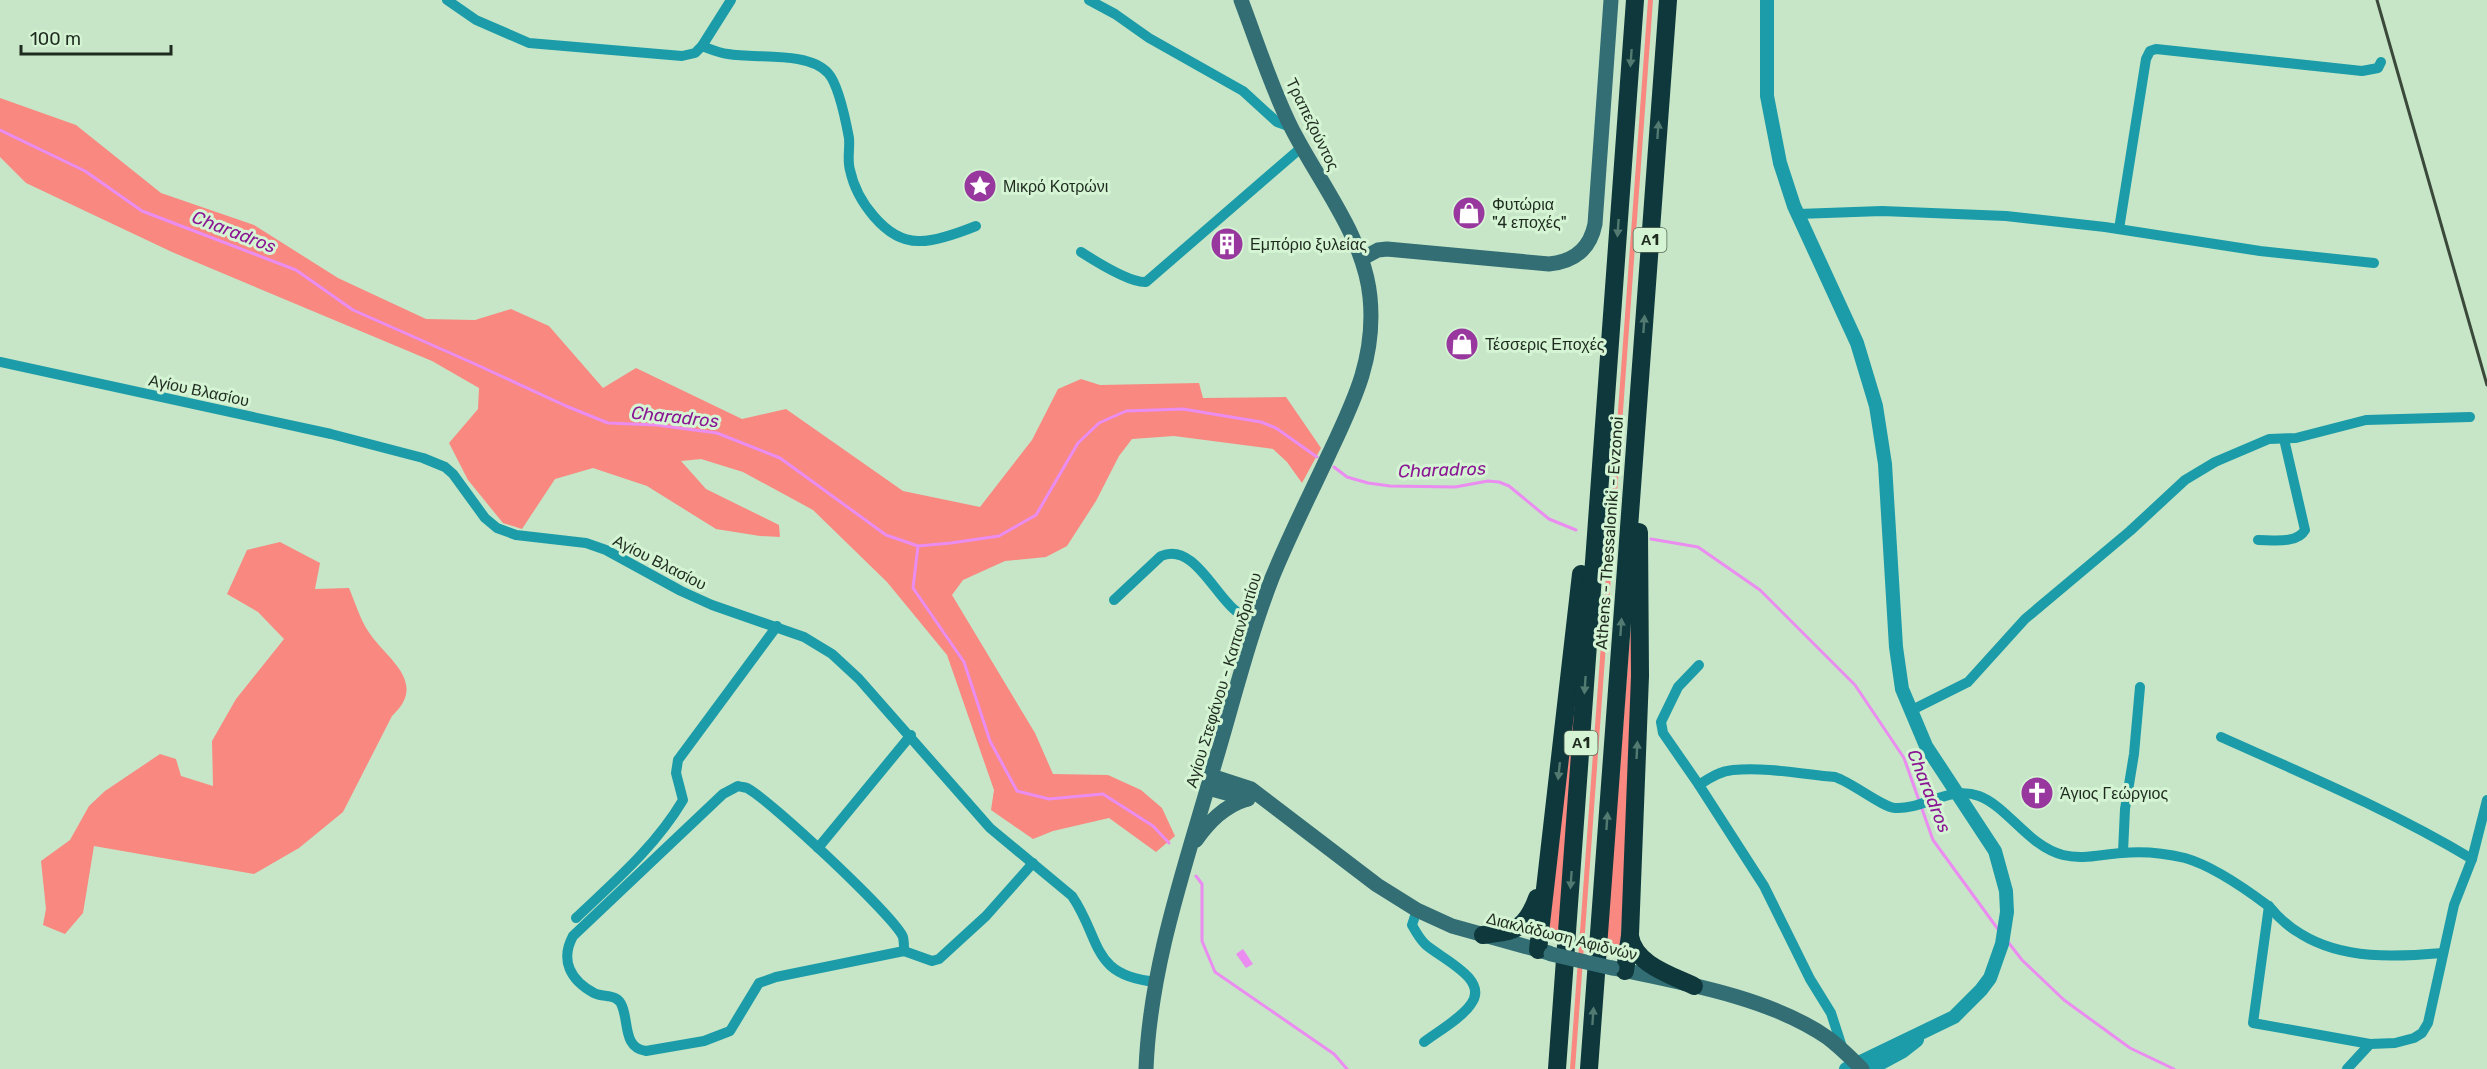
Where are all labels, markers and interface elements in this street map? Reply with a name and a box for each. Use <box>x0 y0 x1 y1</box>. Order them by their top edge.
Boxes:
scale bar <box>21 18 171 56</box>
text: 100 m <box>30 28 81 50</box>
one-way arrow <box>1626 49 1635 68</box>
street label: Τραπεζούντος <box>1282 75 1343 174</box>
one-way arrow <box>1653 120 1663 139</box>
place icon: Μικρό Κοτρώνι <box>962 168 998 204</box>
place label: Μικρό Κοτρώνι <box>1003 177 1109 196</box>
shop icon: Φυτώρια "4 εποχές" <box>1451 195 1487 231</box>
place label: Φυτώρια "4 εποχές" <box>1492 195 1567 232</box>
water label: Charadros <box>189 206 279 258</box>
one-way arrow <box>1614 219 1623 238</box>
building icon: Εμπόριο ξυλείας <box>1209 226 1245 262</box>
road number: Α1 <box>1634 228 1666 252</box>
place label: Εμπόριο ξυλείας <box>1250 235 1367 254</box>
one-way arrow <box>1639 315 1648 334</box>
shop icon: Τέσσερις Εποχές <box>1444 326 1480 362</box>
place label: Τέσσερις Εποχές <box>1485 335 1605 354</box>
street label: Αγίου Βλασίου <box>147 371 251 410</box>
water label: Charadros <box>630 401 720 433</box>
street label: Athens - Thessaloniki - Evzonoi <box>1592 416 1627 650</box>
water label: Charadros <box>1398 457 1486 483</box>
street label: Αγίου Βλασίου <box>610 531 710 594</box>
street label: Αγίου Στεφάνου - Καπανδριτίου <box>1182 570 1265 790</box>
one-way arrow <box>1616 617 1626 636</box>
one-way arrow <box>1580 676 1590 695</box>
road number: Α1 <box>1564 731 1598 755</box>
one-way arrow <box>1633 741 1642 760</box>
water label: Charadros <box>1902 746 1956 836</box>
one-way arrow <box>1554 762 1564 781</box>
church icon: Άγιος Γεώργιος <box>2019 775 2055 811</box>
place label: Άγιος Γεώργιος <box>2060 784 2168 803</box>
one-way arrow <box>1602 812 1611 831</box>
one-way arrow <box>1566 870 1575 889</box>
street label: Διακλάδωση Αφιδνών <box>1485 909 1639 964</box>
one-way arrow <box>1588 1007 1597 1026</box>

